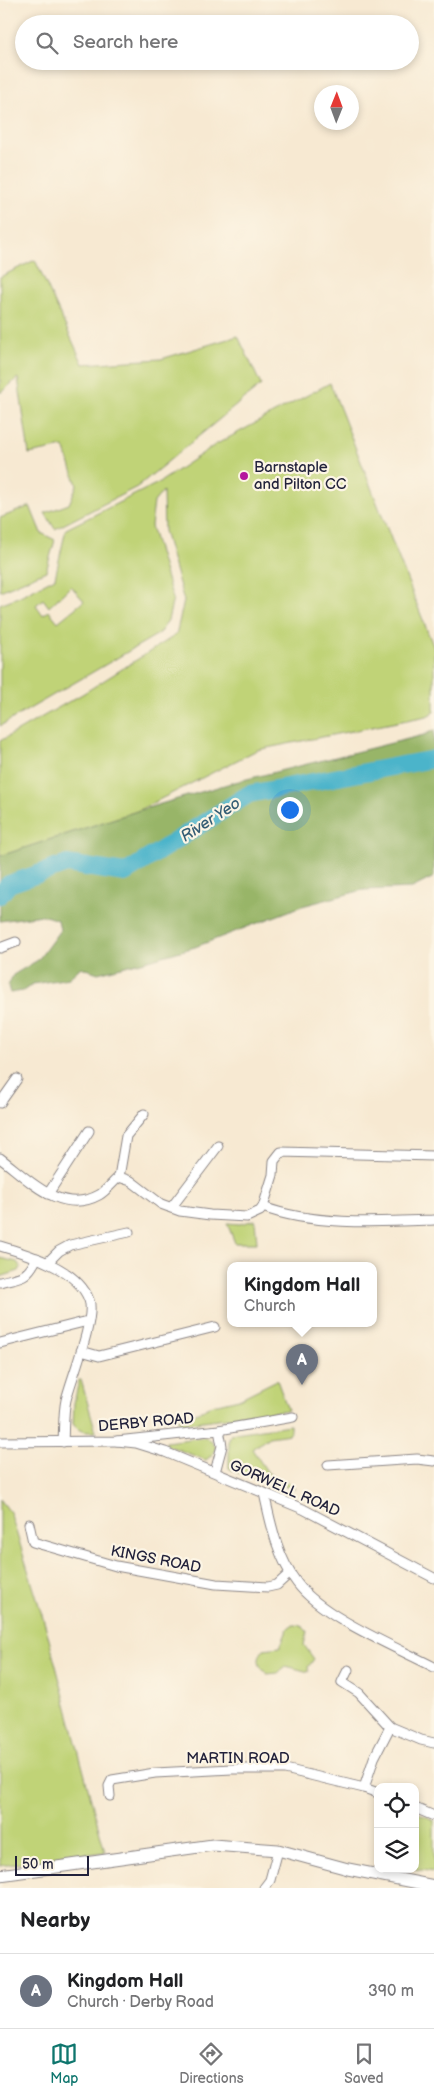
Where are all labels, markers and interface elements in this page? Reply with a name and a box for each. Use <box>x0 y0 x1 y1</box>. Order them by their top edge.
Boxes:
search box <box>15 15 419 70</box>
icon: search <box>33 29 61 57</box>
text: Search here <box>73 31 178 54</box>
north arrow <box>314 85 359 130</box>
place label: Barnstaple and Pilton CC <box>254 458 347 494</box>
marker: Barnstaple and Pilton CC <box>238 470 250 482</box>
water label: River Yeo <box>177 794 244 847</box>
your location <box>277 797 303 823</box>
popup <box>227 1262 377 1327</box>
text: Kingdom Hall <box>244 1274 360 1297</box>
text: Church <box>244 1297 296 1316</box>
pin: A <box>286 1344 318 1385</box>
street label: DERBY ROAD <box>97 1409 195 1436</box>
street label: GORWELL ROAD <box>227 1456 343 1521</box>
street label: KINGS ROAD <box>109 1541 203 1578</box>
street label: MARTIN ROAD <box>186 1749 290 1768</box>
map controls <box>374 1783 419 1873</box>
button: locate <box>374 1783 419 1828</box>
button: layers <box>374 1828 419 1873</box>
scale bar <box>15 1853 89 1876</box>
text: 50 m <box>22 1856 54 1873</box>
text: Nearby <box>20 1908 90 1933</box>
text: Kingdom Hall <box>67 1970 183 1993</box>
text: A <box>31 1982 41 2001</box>
text: 390 m <box>368 1982 414 2001</box>
text: Church · Derby Road <box>67 1993 214 2012</box>
tab: Map <box>50 2040 79 2087</box>
tab: Directions <box>179 2040 244 2087</box>
tab: Saved <box>344 2040 384 2087</box>

